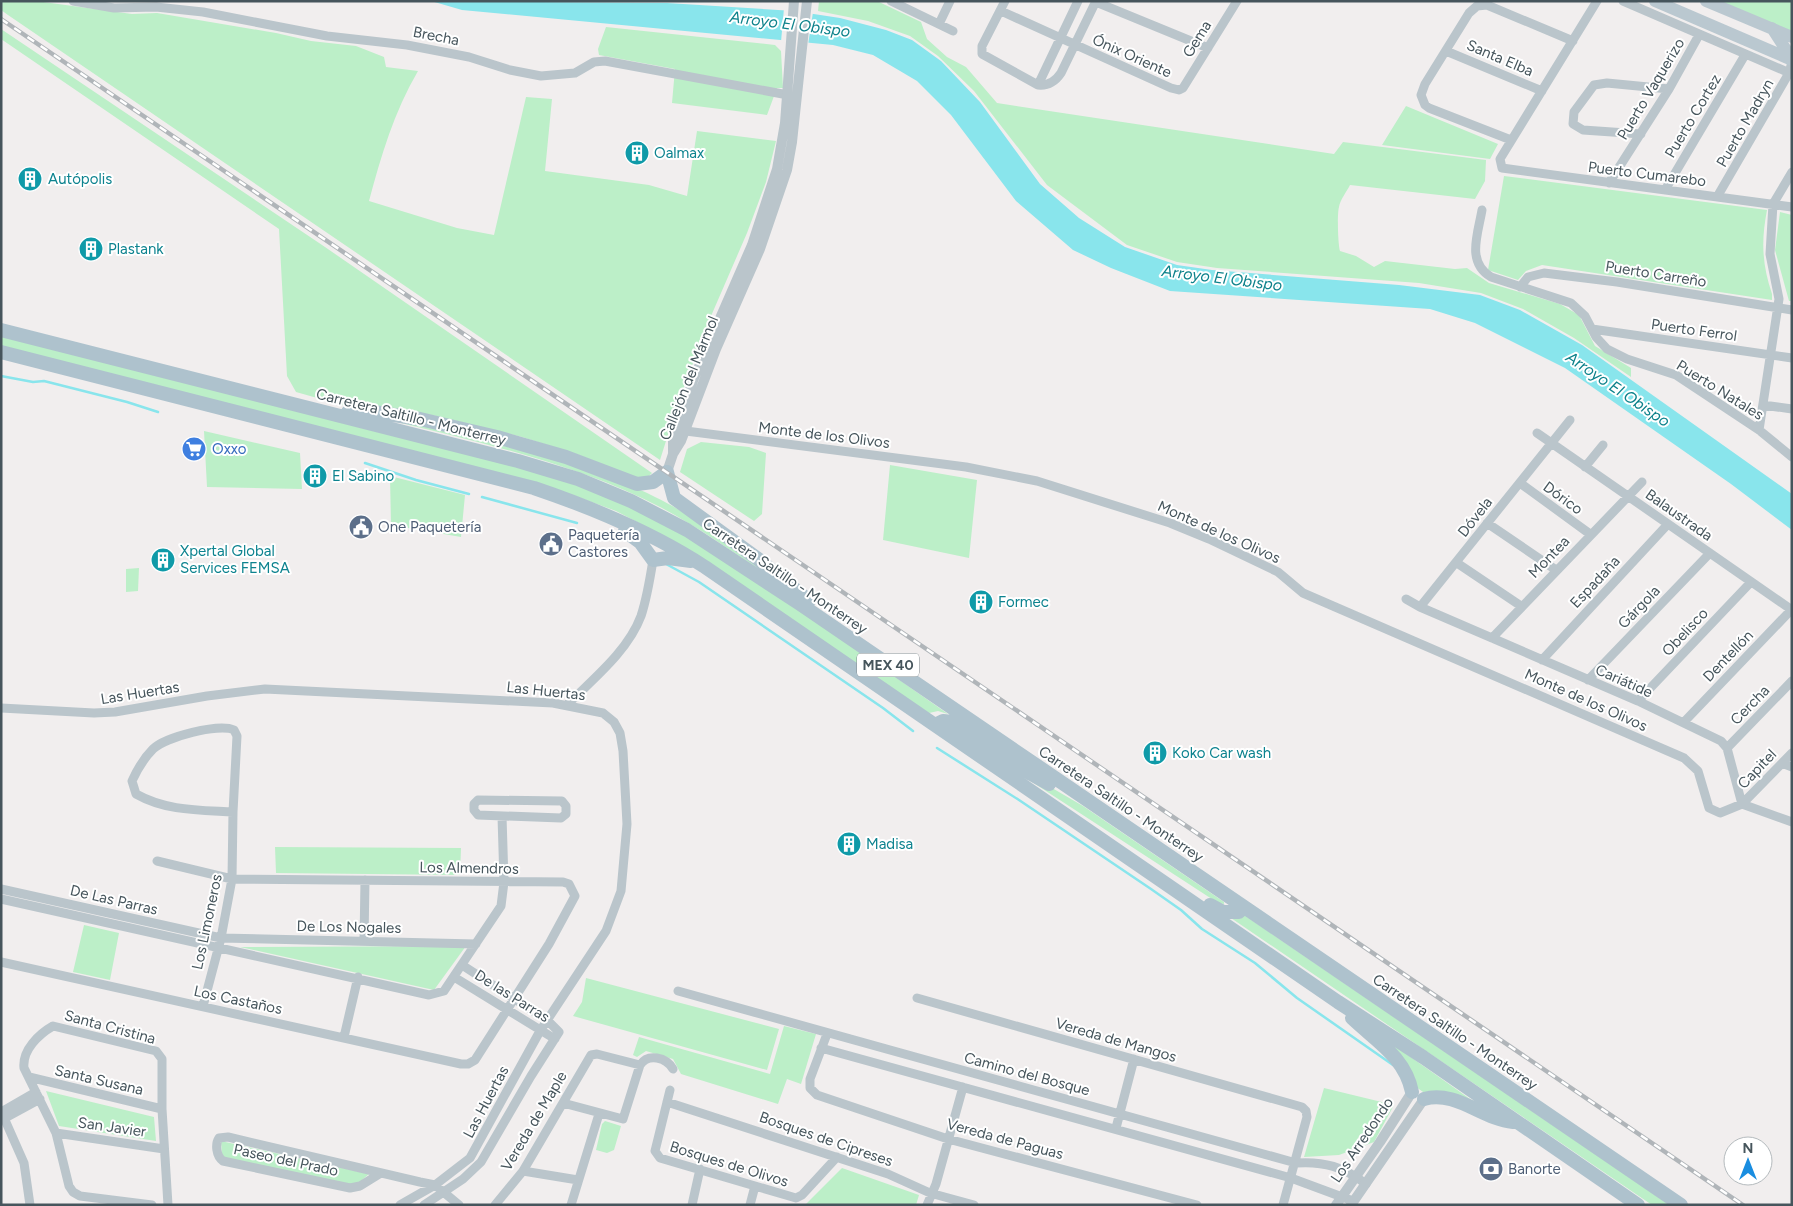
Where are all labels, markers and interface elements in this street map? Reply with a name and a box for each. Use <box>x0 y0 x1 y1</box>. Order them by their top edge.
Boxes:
water label: Arroyo El Obispo <box>728 7 851 41</box>
street label: Gema <box>1179 17 1215 61</box>
street label: Brecha <box>411 23 461 49</box>
street label: Ónix Oriente <box>1090 31 1174 81</box>
street label: Puerto Vaquerizo <box>1614 35 1689 143</box>
street label: Santa Elba <box>1464 36 1536 80</box>
street label: Puerto Cortez <box>1661 71 1725 161</box>
street label: Puerto Madryn <box>1713 76 1777 170</box>
building icon: Oalmax <box>624 140 650 166</box>
place label: Oalmax <box>654 144 704 162</box>
street label: Puerto Cumarebo <box>1587 158 1707 190</box>
building icon: Autópolis <box>17 166 43 192</box>
place label: Autópolis <box>48 170 112 188</box>
building icon: Plastank <box>78 236 104 262</box>
place label: Plastank <box>108 240 164 258</box>
street label: Puerto Carreño <box>1604 257 1708 291</box>
water label: Arroyo El Obispo <box>1160 261 1283 295</box>
street label: Callejón del Mármol <box>656 313 722 443</box>
street label: Puerto Ferrol <box>1650 315 1738 345</box>
water label: Arroyo El Obispo <box>1562 347 1674 431</box>
street label: Puerto Natales <box>1673 356 1767 424</box>
street label: Carretera Saltillo - Monterrey <box>314 385 508 449</box>
street label: Monte de los Olivos <box>757 418 891 452</box>
supermarket icon: Oxxo <box>181 436 207 462</box>
place label: Oxxo <box>212 440 247 458</box>
building icon: El Sabino <box>302 463 328 489</box>
place label: El Sabino <box>332 467 394 485</box>
street label: Dórico <box>1540 478 1586 519</box>
street label: Balaustrada <box>1642 485 1716 545</box>
street label: Dóvela <box>1454 493 1496 541</box>
street label: Monte de los Olivos <box>1155 497 1283 567</box>
public building icon: One Paquetería <box>348 514 374 540</box>
street label: Carretera Saltillo - Monterrey <box>699 514 871 638</box>
place label: One Paquetería <box>378 518 481 536</box>
place label: Paquetería Castores <box>568 526 639 561</box>
public building icon: Paquetería Castores <box>538 531 564 557</box>
street label: Montea <box>1525 532 1573 582</box>
place label: Xpertal Global Services FEMSA <box>180 542 290 577</box>
building icon: Xpertal Global Services FEMSA <box>150 547 176 573</box>
street label: Espadaña <box>1566 552 1624 612</box>
street label: Gárgola <box>1614 582 1664 632</box>
building icon: Formec <box>968 589 994 615</box>
place label: Formec <box>998 593 1049 611</box>
street label: Obelisco <box>1658 604 1712 660</box>
street label: Dentellón <box>1699 627 1757 685</box>
road number: MEX 40 <box>857 654 919 676</box>
street label: Cariátide <box>1593 660 1655 702</box>
street label: Monte de los Olivos <box>1522 665 1650 735</box>
street label: Las Huertas <box>99 678 181 708</box>
street label: Las Huertas <box>506 678 586 704</box>
street label: Cercha <box>1727 681 1773 729</box>
building icon: Koko Car wash <box>1142 740 1168 766</box>
street label: Carretera Saltillo - Monterrey <box>1035 742 1207 866</box>
place label: Koko Car wash <box>1172 744 1271 762</box>
street label: Capitel <box>1734 746 1780 792</box>
building icon: Madisa <box>836 831 862 857</box>
place label: Madisa <box>866 835 913 853</box>
street label: Los Almendros <box>419 858 519 878</box>
street label: Los Limoneros <box>188 873 226 971</box>
street label: De Las Parras <box>68 881 160 919</box>
street label: De Los Nogales <box>297 917 401 937</box>
street label: De las Parras <box>471 966 553 1026</box>
street label: Carretera Saltillo - Monterrey <box>1369 970 1541 1094</box>
street label: Los Castaños <box>192 982 284 1018</box>
street label: Santa Cristina <box>62 1006 158 1048</box>
street label: Vereda de Mangos <box>1053 1014 1179 1066</box>
street label: Camino del Bosque <box>962 1049 1092 1099</box>
street label: Santa Susana <box>53 1061 145 1099</box>
street label: Las Huertas <box>459 1063 513 1141</box>
street label: Vereda de Maple <box>497 1068 571 1174</box>
street label: Los Arredondo <box>1327 1094 1397 1186</box>
street label: Bosques de Cipreses <box>757 1108 895 1170</box>
street label: San Javier <box>77 1113 147 1141</box>
street label: Vereda de Paguas <box>945 1115 1065 1163</box>
north arrow <box>1723 1136 1773 1186</box>
street label: Bosques de Olivos <box>667 1137 791 1191</box>
street label: Paseo del Prado <box>232 1140 340 1180</box>
text: N <box>1743 1140 1753 1157</box>
bank icon: Banorte <box>1478 1156 1504 1182</box>
place label: Banorte <box>1508 1160 1561 1178</box>

